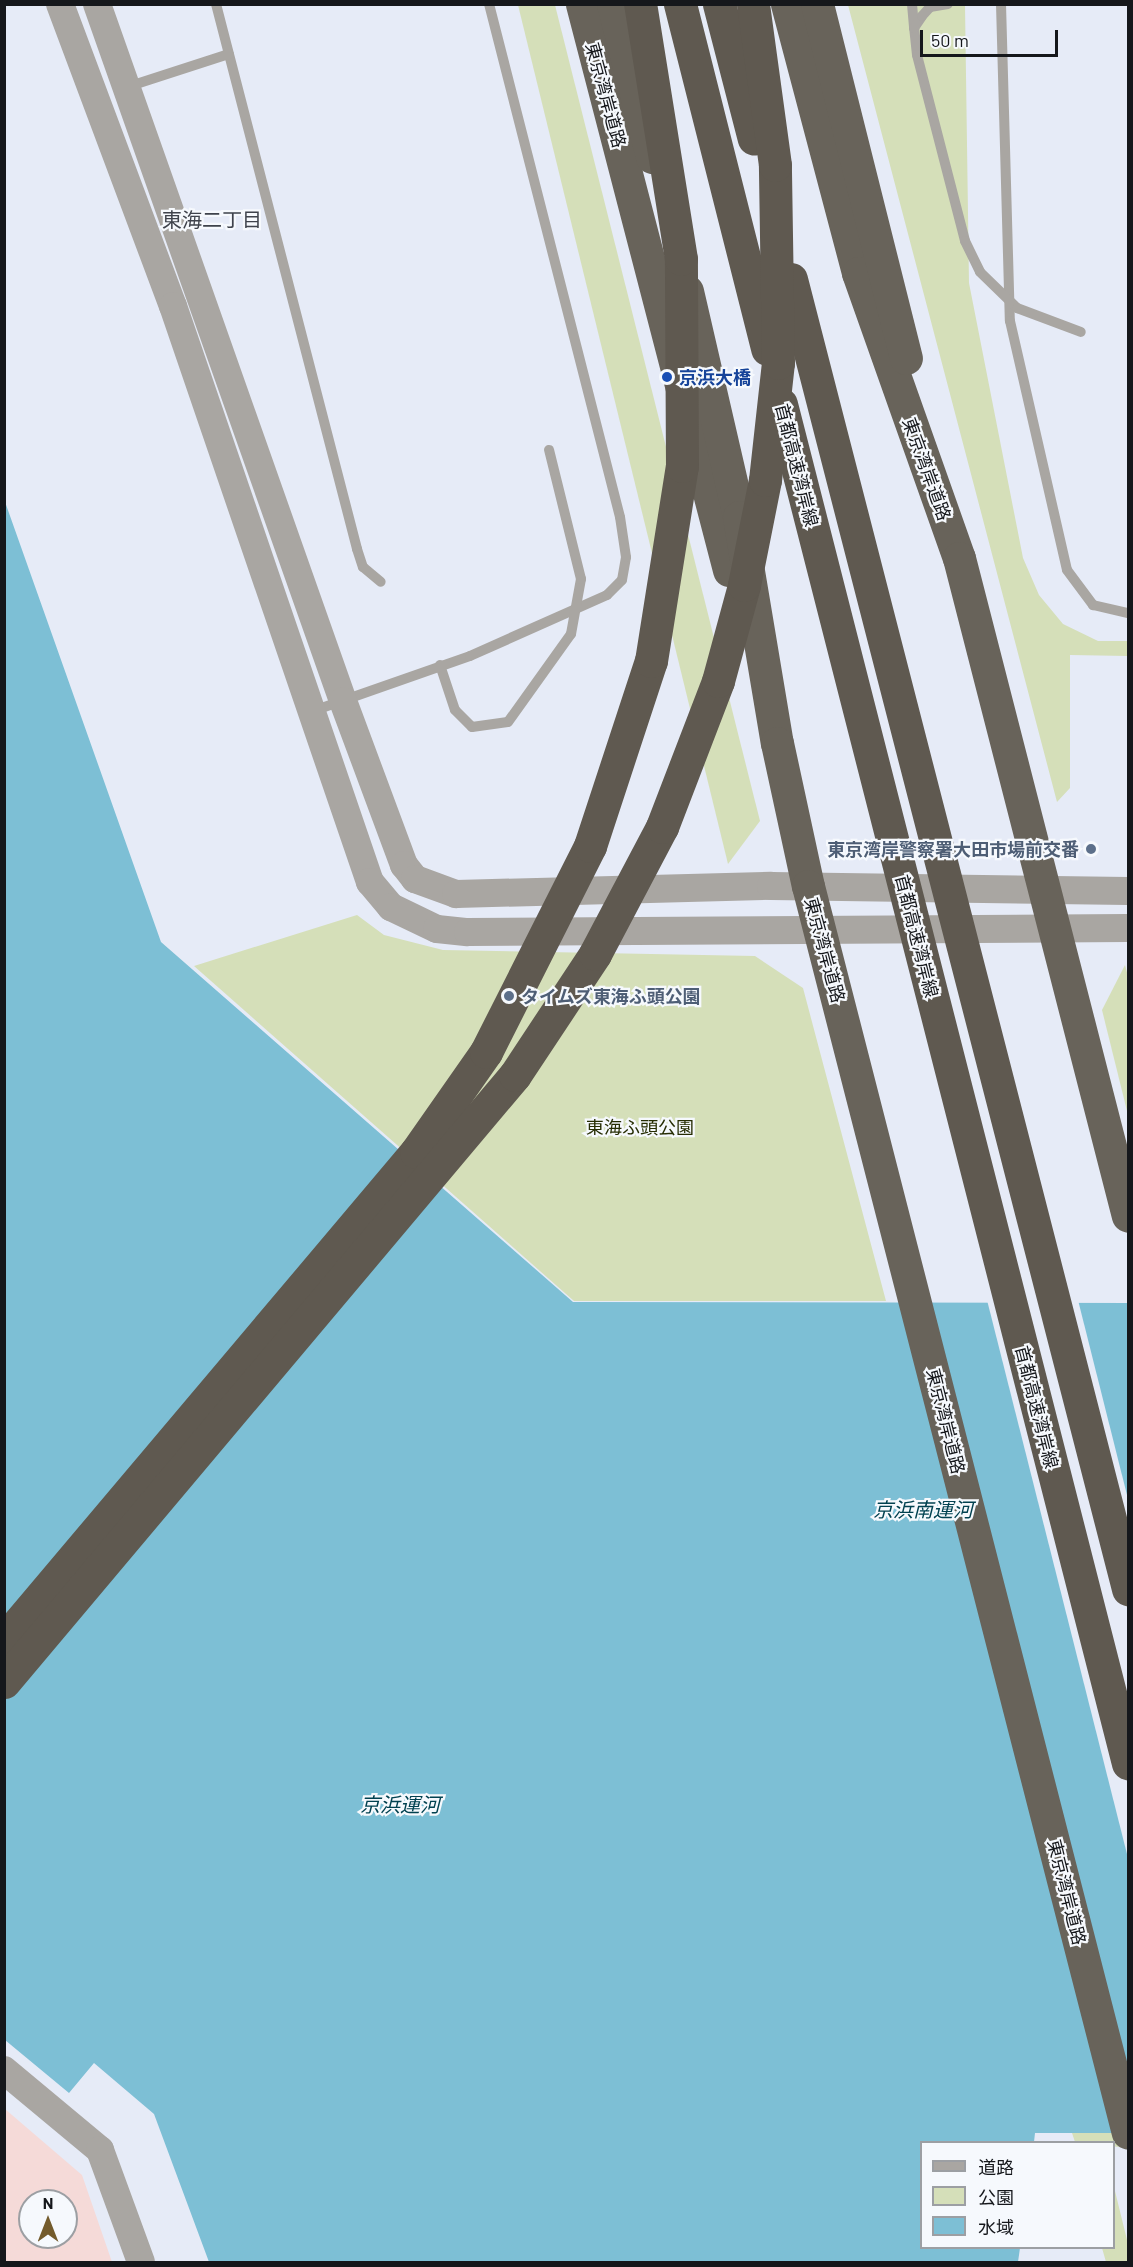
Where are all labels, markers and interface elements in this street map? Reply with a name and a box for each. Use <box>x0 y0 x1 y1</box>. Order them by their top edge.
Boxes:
scale bar <box>923 18 1061 56</box>
text: 50 m <box>931 29 969 51</box>
street label: 東京湾岸道路 <box>582 40 630 150</box>
district label: 東海二丁目 <box>162 207 262 231</box>
place label: 京浜大橋 <box>679 366 751 388</box>
marker: 京浜大橋 <box>660 370 674 384</box>
street label: 首都高速湾岸線 <box>771 401 823 529</box>
street label: 東京湾岸道路 <box>898 415 956 523</box>
place label: 東京湾岸警察署大田市場前交番 <box>827 838 1079 860</box>
marker: 東京湾岸警察署大田市場前交番 <box>1084 842 1098 856</box>
street label: 首都高速湾岸線 <box>891 872 943 1000</box>
street label: 東京湾岸道路 <box>801 895 849 1005</box>
place label: タイムズ東海ふ頭公園 <box>521 985 701 1007</box>
marker: タイムズ東海ふ頭公園 <box>502 989 516 1003</box>
park label: 東海ふ頭公園 <box>586 1116 694 1138</box>
street label: 首都高速湾岸線 <box>1011 1343 1063 1471</box>
street label: 東京湾岸道路 <box>922 1366 970 1476</box>
water label: 京浜南運河 <box>873 1497 973 1521</box>
water label: 京浜運河 <box>360 1792 440 1816</box>
street label: 東京湾岸道路 <box>1043 1837 1091 1947</box>
legend <box>920 2141 1115 2249</box>
text: 道路 <box>978 2156 1014 2178</box>
text: 公園 <box>978 2186 1014 2208</box>
north arrow <box>18 2189 78 2249</box>
text: N <box>43 2193 53 2212</box>
text: 水域 <box>978 2216 1014 2238</box>

